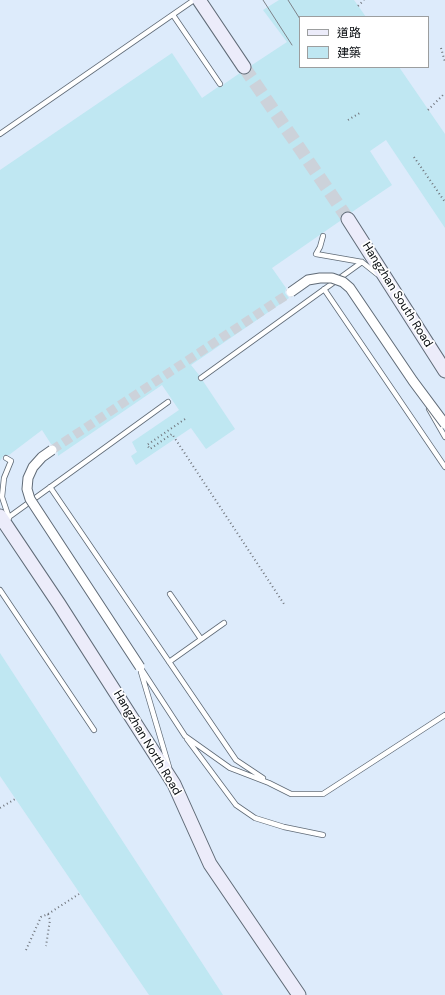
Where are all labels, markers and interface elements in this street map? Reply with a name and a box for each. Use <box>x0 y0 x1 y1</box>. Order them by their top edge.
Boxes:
legend <box>299 16 429 68</box>
text: 道路 <box>337 25 361 41</box>
text: 建築 <box>337 45 361 61</box>
street label: Hangzhan South Road <box>359 240 435 350</box>
street label: Hangzhan North Road <box>110 688 184 798</box>

